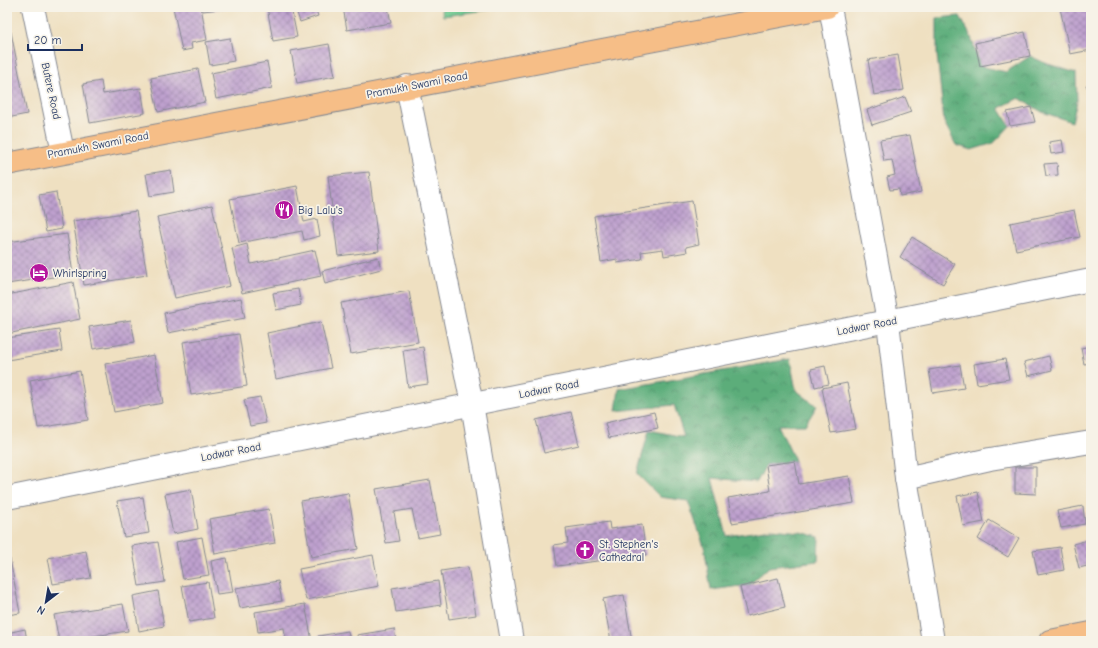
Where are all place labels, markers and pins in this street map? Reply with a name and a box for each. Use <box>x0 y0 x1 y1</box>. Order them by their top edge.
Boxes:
restaurant icon: Big Lalu's <box>273 199 295 221</box>
place label: Big Lalu's <box>298 204 343 217</box>
hotel icon: Whirlspring <box>28 262 50 284</box>
place label: Whirlspring <box>53 267 107 280</box>
place label: St. Stephen's Cathedral <box>599 538 658 564</box>
church icon: St. Stephen's Cathedral <box>574 539 596 561</box>

